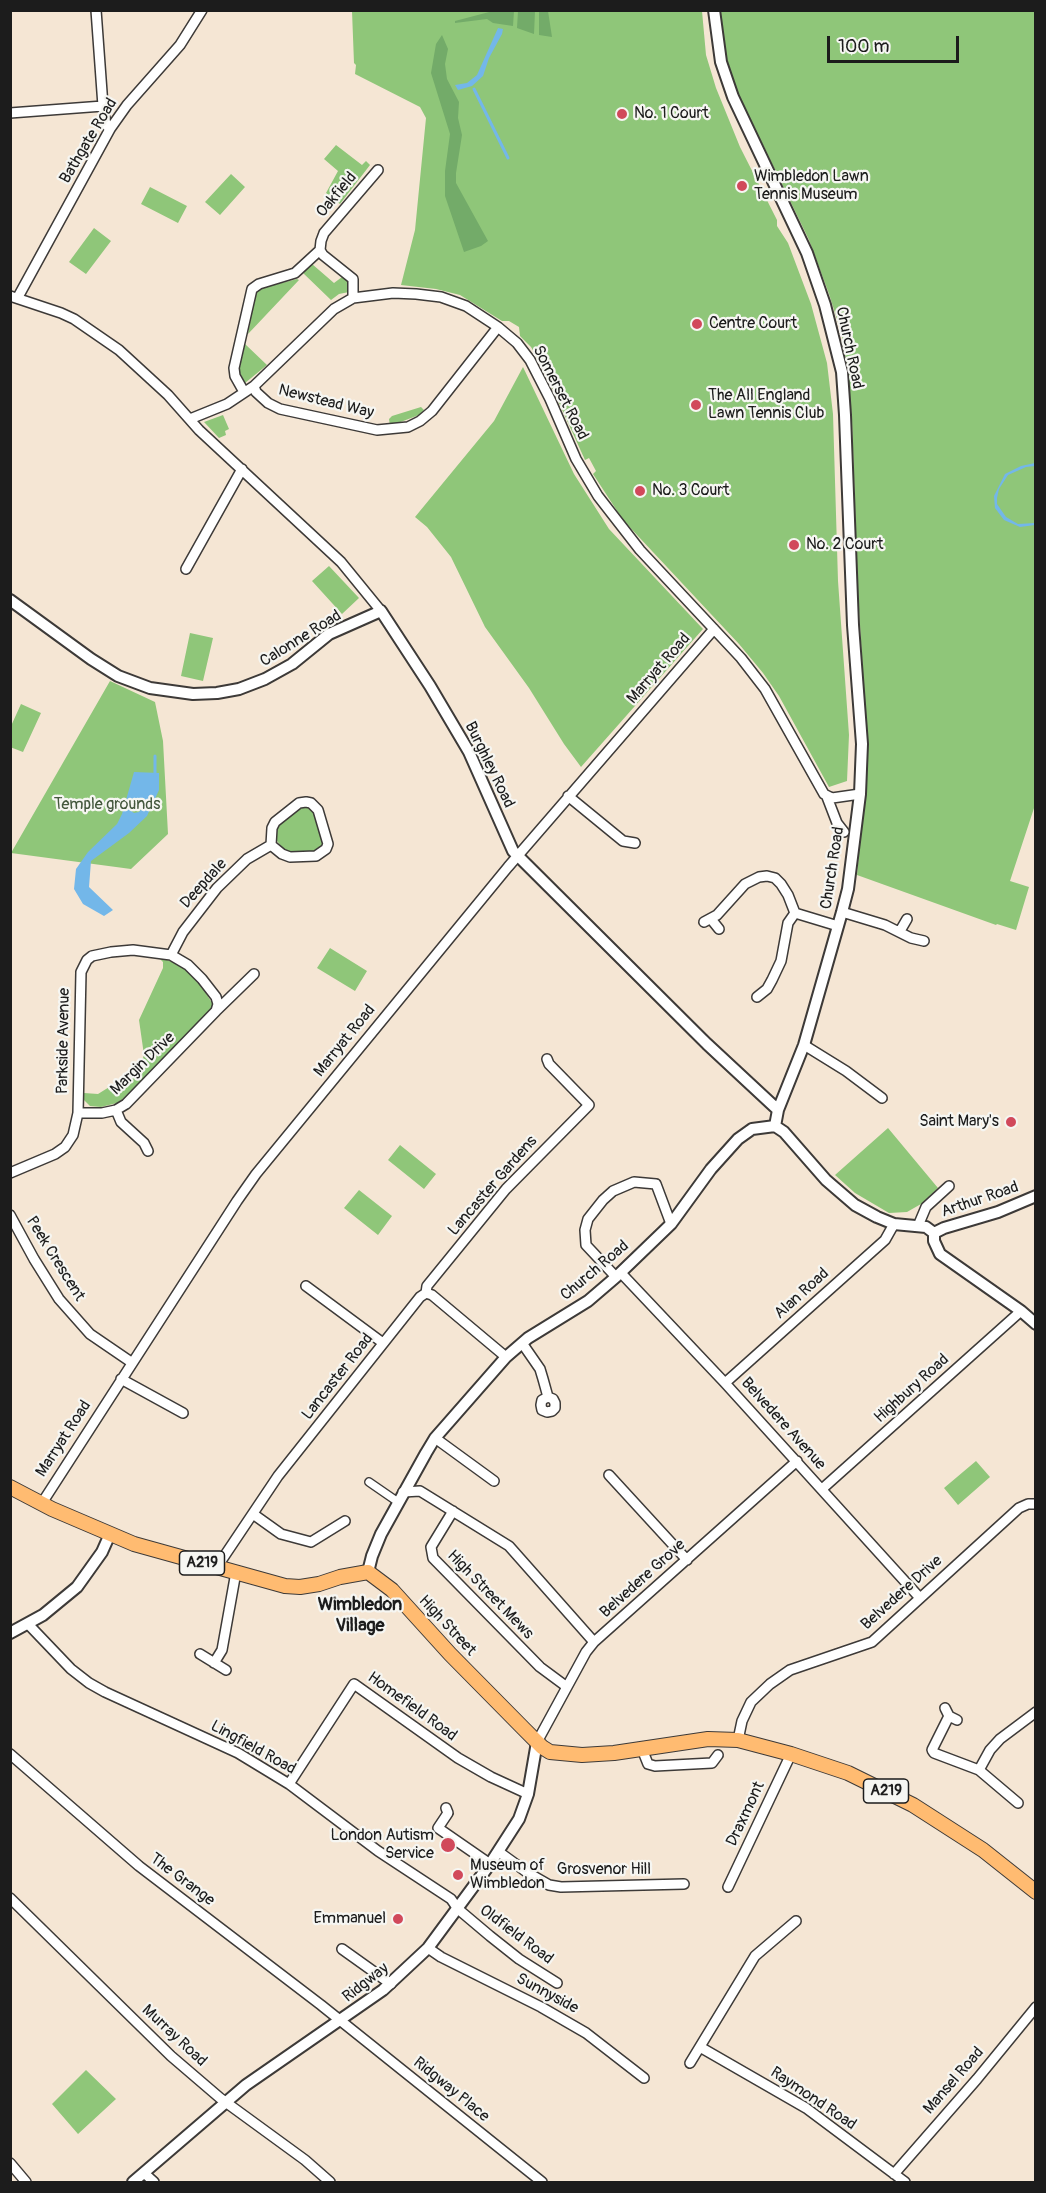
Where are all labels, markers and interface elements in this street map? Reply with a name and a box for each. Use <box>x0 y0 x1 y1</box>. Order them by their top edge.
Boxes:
scale bar <box>830 24 962 62</box>
text: 100 m <box>838 35 890 58</box>
street label: Bathgate Road <box>56 95 122 187</box>
place label: No. 1 Court <box>634 104 709 124</box>
marker: No. 1 Court <box>615 107 629 121</box>
place label: Wimbledon Lawn Tennis Museum <box>754 167 869 205</box>
street label: Oakfield <box>313 168 361 222</box>
marker: Wimbledon Lawn Tennis Museum <box>735 179 749 193</box>
street label: Church Road <box>831 305 867 391</box>
place label: Centre Court <box>709 314 797 334</box>
marker: Centre Court <box>690 317 704 331</box>
street label: Somerset Road <box>528 343 592 443</box>
street label: Newstead Way <box>276 381 376 423</box>
place label: The All England Lawn Tennis Club <box>708 386 824 424</box>
marker: The All England Lawn Tennis Club <box>689 398 703 412</box>
place label: No. 3 Court <box>652 481 729 501</box>
marker: No. 3 Court <box>633 484 647 498</box>
place label: No. 2 Court <box>806 535 883 555</box>
marker: No. 2 Court <box>787 538 801 552</box>
street label: Calonne Road <box>257 606 345 672</box>
street label: Marryat Road <box>623 630 695 708</box>
street label: Burghley Road <box>460 719 518 811</box>
park label: Temple grounds <box>54 795 160 815</box>
street label: Church Road <box>817 825 849 911</box>
street label: Deepdale <box>177 855 231 913</box>
street label: Parkside Avenue <box>53 988 75 1094</box>
street label: Marryat Road <box>310 1001 380 1081</box>
street label: Margin Drive <box>107 1029 179 1099</box>
place label: Saint Mary's <box>919 1112 999 1132</box>
marker: Saint Mary's <box>1004 1115 1018 1129</box>
street label: Lancaster Gardens <box>444 1132 542 1240</box>
street label: Arthur Road <box>939 1178 1021 1222</box>
street label: Peek Crescent <box>21 1213 89 1305</box>
street label: Church Road <box>557 1237 633 1305</box>
street label: Alan Road <box>771 1265 833 1323</box>
street label: Lancaster Road <box>298 1330 378 1424</box>
street label: Highbury Road <box>871 1351 953 1427</box>
street label: Belvedere Avenue <box>736 1374 830 1474</box>
street label: Marryat Road <box>32 1397 96 1481</box>
street label: Belvedere Grove <box>596 1536 690 1622</box>
street label: High Street Mews <box>443 1546 537 1644</box>
road number: A219 <box>180 1551 224 1575</box>
street label: Belvedere Drive <box>857 1552 947 1634</box>
street label: High Street <box>414 1592 480 1660</box>
district label: Wimbledon Village <box>318 1594 402 1636</box>
street label: Homefield Road <box>364 1668 460 1746</box>
street label: Lingfield Road <box>207 1717 299 1779</box>
street label: Draxmont <box>723 1779 769 1849</box>
road number: A219 <box>864 1779 908 1803</box>
place label: London Autism Service <box>331 1826 434 1864</box>
marker: London Autism Service <box>439 1836 457 1854</box>
street label: The Grange <box>146 1849 218 1911</box>
place label: Museum of Wimbledon <box>470 1856 545 1894</box>
street label: Grosvenor Hill <box>557 1860 651 1880</box>
marker: Museum of Wimbledon <box>451 1868 465 1882</box>
street label: Oldfield Road <box>475 1901 557 1969</box>
place label: Emmanuel <box>314 1909 386 1929</box>
marker: Emmanuel <box>391 1912 405 1926</box>
street label: Ridgway <box>339 1959 393 2007</box>
street label: Sunnyside <box>513 1970 581 2018</box>
street label: Murray Road <box>138 2001 210 2071</box>
street label: Mansel Road <box>920 2044 988 2118</box>
street label: Ridgway Place <box>409 2053 493 2127</box>
street label: Raymond Road <box>766 2063 860 2135</box>

